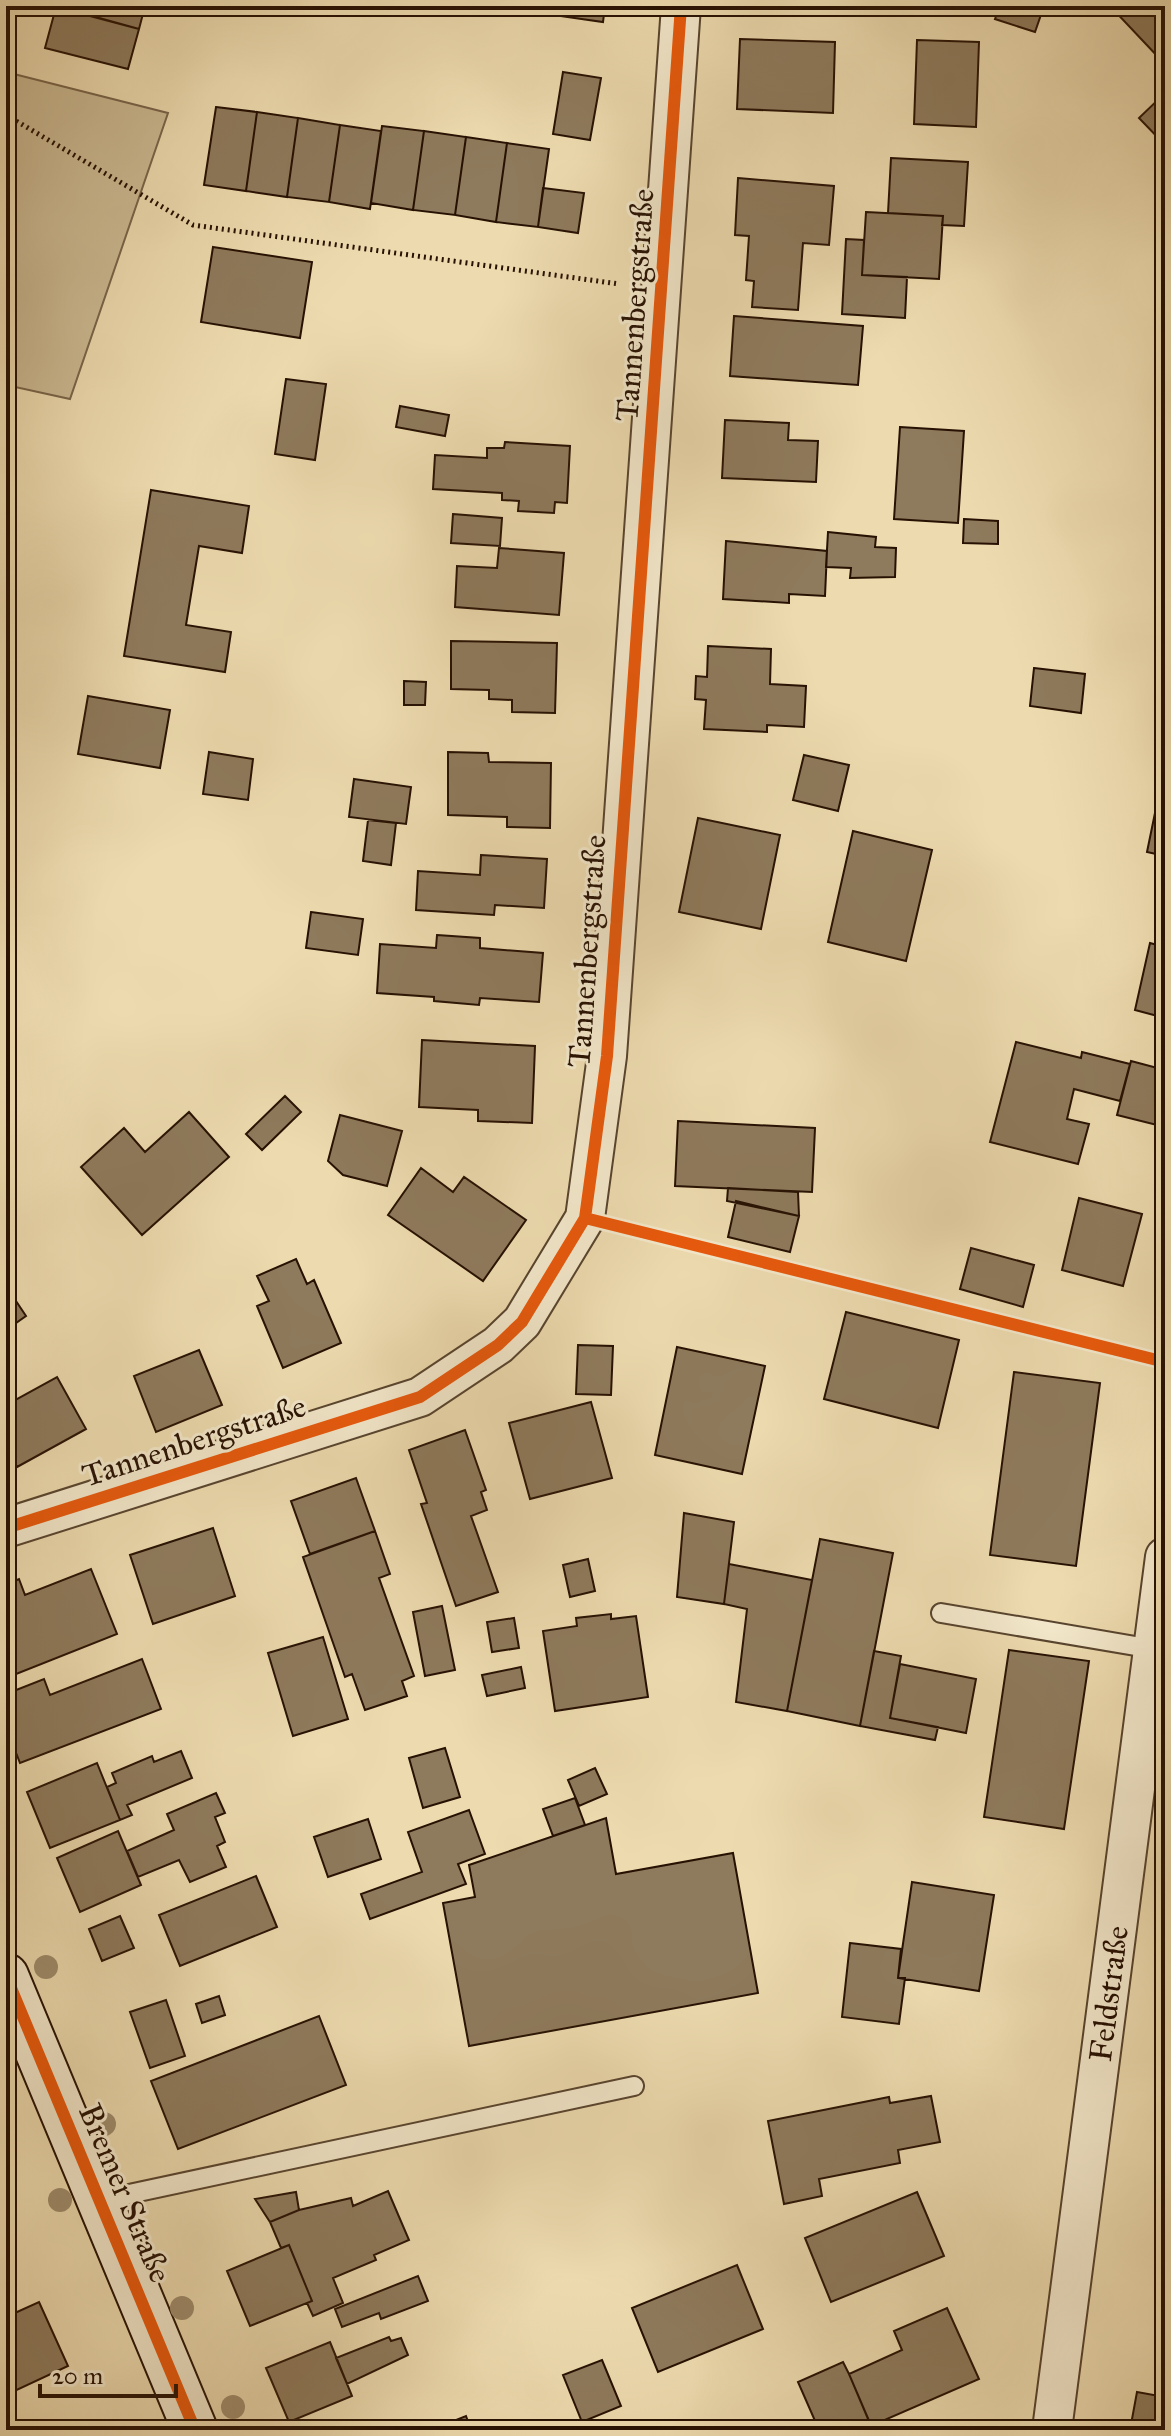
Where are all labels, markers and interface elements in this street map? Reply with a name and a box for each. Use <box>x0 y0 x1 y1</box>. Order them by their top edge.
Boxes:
street label: Tannenbergstraße <box>607 187 663 423</box>
street label: Tannenbergstraße <box>559 833 615 1069</box>
street label: Tannenbergstraße <box>77 1386 311 1496</box>
street label: Feldstraße <box>1080 1923 1137 2064</box>
street label: Bremer Straße <box>70 2098 180 2288</box>
scale bar <box>40 2348 176 2398</box>
text: 20 m <box>52 2361 103 2391</box>

